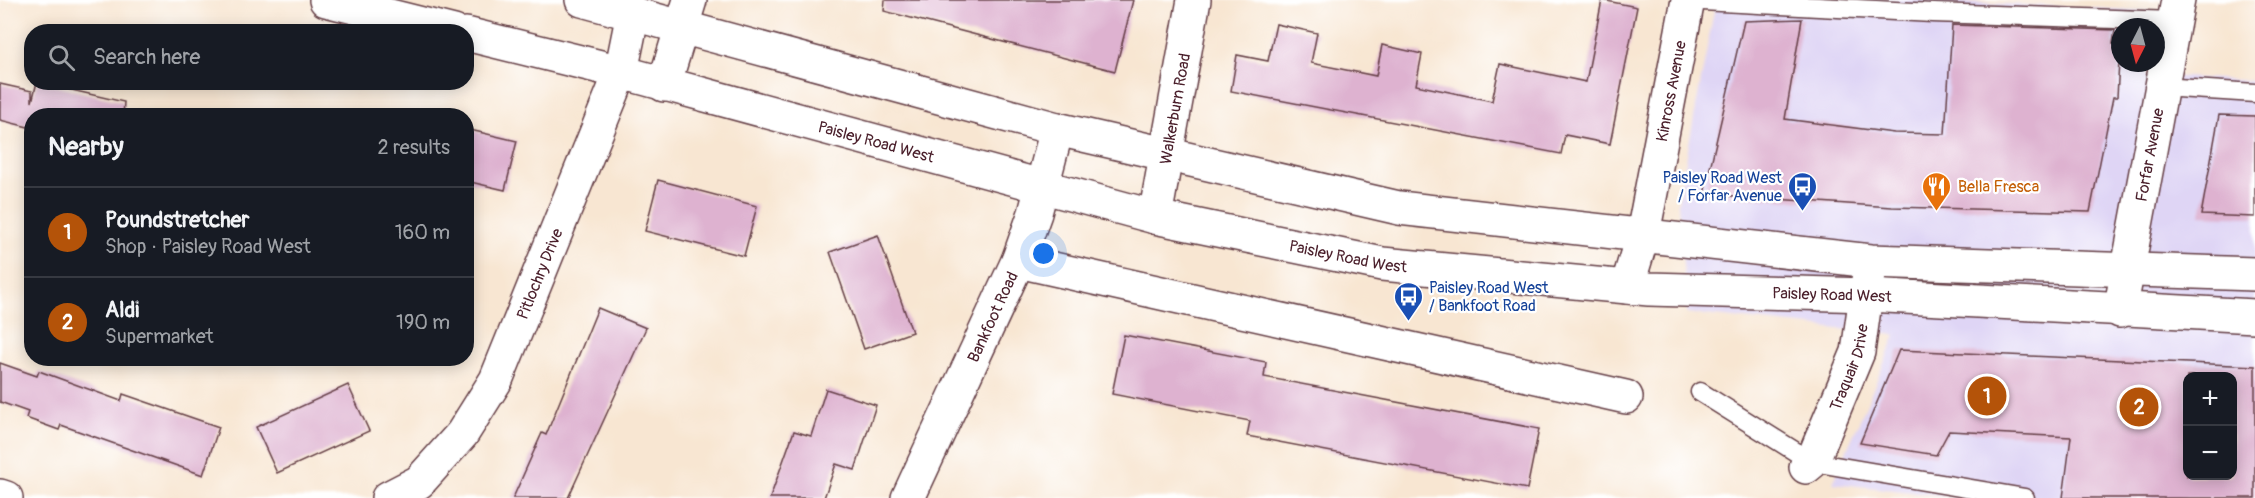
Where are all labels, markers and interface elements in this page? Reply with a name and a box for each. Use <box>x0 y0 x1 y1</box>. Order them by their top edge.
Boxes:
north arrow <box>2111 18 2165 72</box>
search box <box>24 24 474 90</box>
street label: Kinross Avenue <box>1652 39 1691 143</box>
icon: search <box>45 41 78 74</box>
text: Search here <box>93 43 200 71</box>
street label: Walkerburn Road <box>1156 52 1195 166</box>
street label: Forfar Avenue <box>2132 106 2169 203</box>
street label: Paisley Road West <box>816 117 937 168</box>
text: Nearby <box>48 131 124 163</box>
text: 2 results <box>378 135 450 160</box>
place label: Paisley Road West / Forfar Avenue <box>1663 168 1783 206</box>
bus stop icon: Paisley Road West / Forfar Avenue <box>1787 170 1819 212</box>
restaurant icon: Bella Fresca <box>1921 170 1953 212</box>
place label: Bella Fresca <box>1958 177 2039 197</box>
text: Poundstretcher <box>105 206 249 234</box>
text: 1 <box>64 220 71 245</box>
text: 160 m <box>395 220 450 245</box>
street label: Pitlochry Drive <box>513 225 568 322</box>
text: Shop · Paisley Road West <box>105 234 311 259</box>
street label: Paisley Road West <box>1287 236 1408 277</box>
your location <box>1029 239 1058 268</box>
street label: Bankfoot Road <box>963 269 1023 365</box>
place label: Paisley Road West / Bankfoot Road <box>1429 278 1549 316</box>
bus stop icon: Paisley Road West / Bankfoot Road <box>1392 280 1424 322</box>
street label: Paisley Road West <box>1772 283 1893 307</box>
text: Aldi <box>105 296 139 324</box>
text: 2 <box>62 310 73 335</box>
text: 190 m <box>396 310 450 335</box>
street label: Traquair Drive <box>1826 323 1873 414</box>
text: Supermarket <box>105 324 214 349</box>
map controls <box>2183 372 2237 480</box>
button: + <box>2183 372 2237 426</box>
pin: 1 <box>1968 374 2006 418</box>
pin: 2 <box>2120 384 2158 430</box>
button: − <box>2183 426 2237 480</box>

